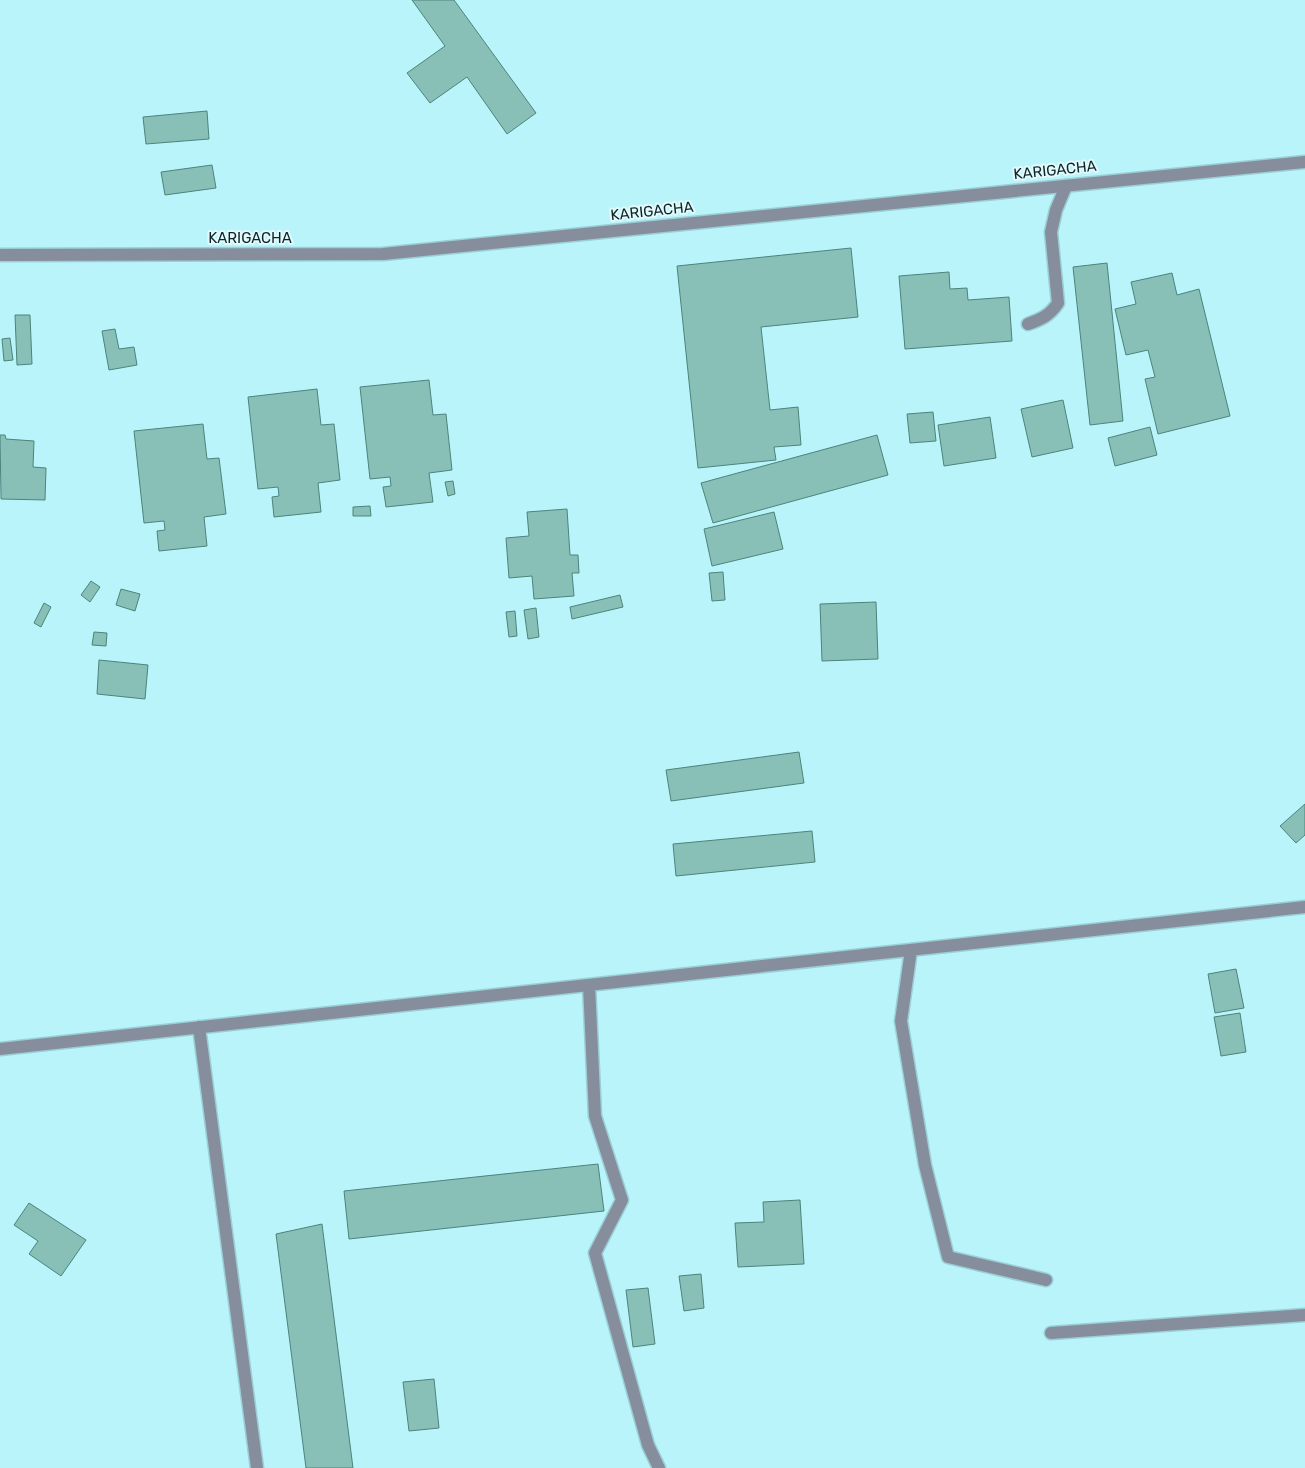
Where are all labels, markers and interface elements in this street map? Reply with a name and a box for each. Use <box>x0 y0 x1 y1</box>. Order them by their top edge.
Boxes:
street label: KARIGACHA <box>1012 157 1098 183</box>
street label: KARIGACHA <box>609 198 695 224</box>
street label: KARIGACHA <box>208 229 292 247</box>

